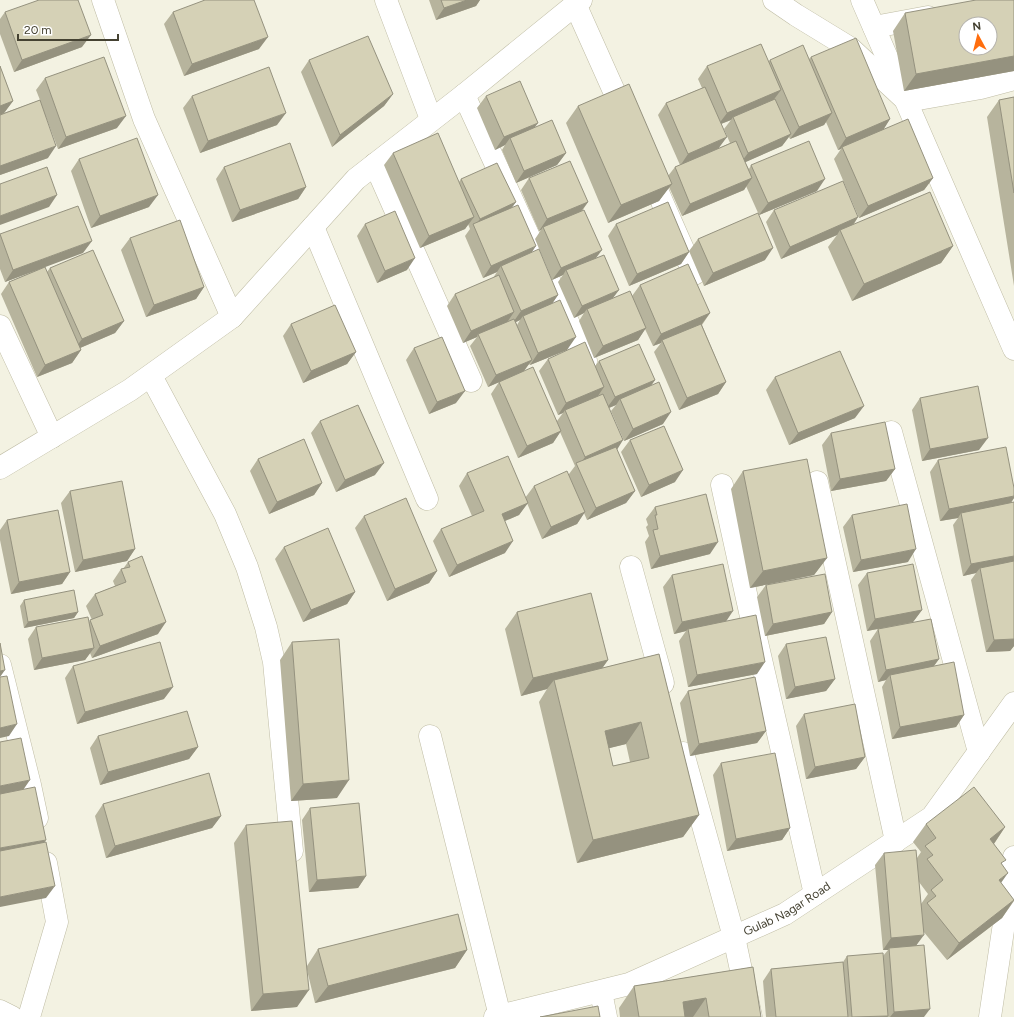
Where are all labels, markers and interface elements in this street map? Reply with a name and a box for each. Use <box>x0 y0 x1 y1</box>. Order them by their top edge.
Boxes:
scale bar <box>18 16 118 42</box>
north arrow <box>958 16 998 56</box>
text: N <box>972 20 982 34</box>
text: 20 m <box>24 23 52 37</box>
street label: Gulab Nagar Road <box>741 879 833 939</box>

